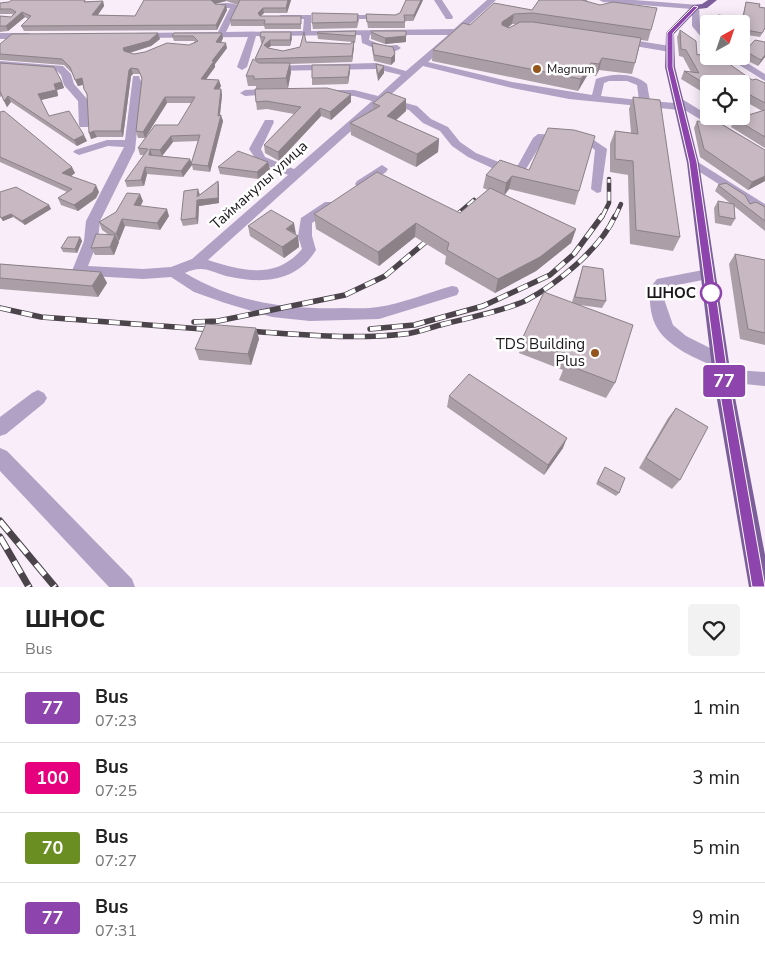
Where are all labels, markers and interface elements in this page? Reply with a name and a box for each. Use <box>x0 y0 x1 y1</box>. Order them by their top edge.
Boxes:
north arrow <box>700 15 750 65</box>
map controls <box>700 15 750 125</box>
place label: Magnum <box>547 61 594 77</box>
marker: Magnum <box>531 63 543 75</box>
button: locate <box>700 75 750 125</box>
street label: Тайманулы улица <box>206 136 312 234</box>
marker: ШНОС <box>700 282 722 304</box>
place label: ШНОС <box>646 283 696 303</box>
place label: TDS Building Plus <box>496 334 585 371</box>
marker: TDS Building Plus <box>589 347 601 359</box>
line badge: 77 <box>702 365 746 397</box>
text: 77 <box>713 369 735 393</box>
text: ШНОС <box>25 603 105 635</box>
button: heart <box>688 604 740 656</box>
text: Bus <box>25 638 53 660</box>
text: Bus <box>95 684 128 710</box>
text: 1 min <box>692 695 740 721</box>
text: 77 <box>42 696 63 720</box>
text: 07:23 <box>95 710 137 732</box>
text: Bus <box>95 754 128 780</box>
text: 3 min <box>692 765 740 791</box>
text: 100 <box>36 766 69 790</box>
text: 07:25 <box>95 780 137 802</box>
text: Bus <box>95 824 128 850</box>
text: 5 min <box>692 835 740 861</box>
text: 70 <box>42 836 63 860</box>
text: 07:27 <box>95 850 137 872</box>
text: Bus <box>95 894 128 920</box>
text: 9 min <box>692 905 740 931</box>
text: 77 <box>42 906 63 930</box>
text: 07:31 <box>95 920 137 942</box>

